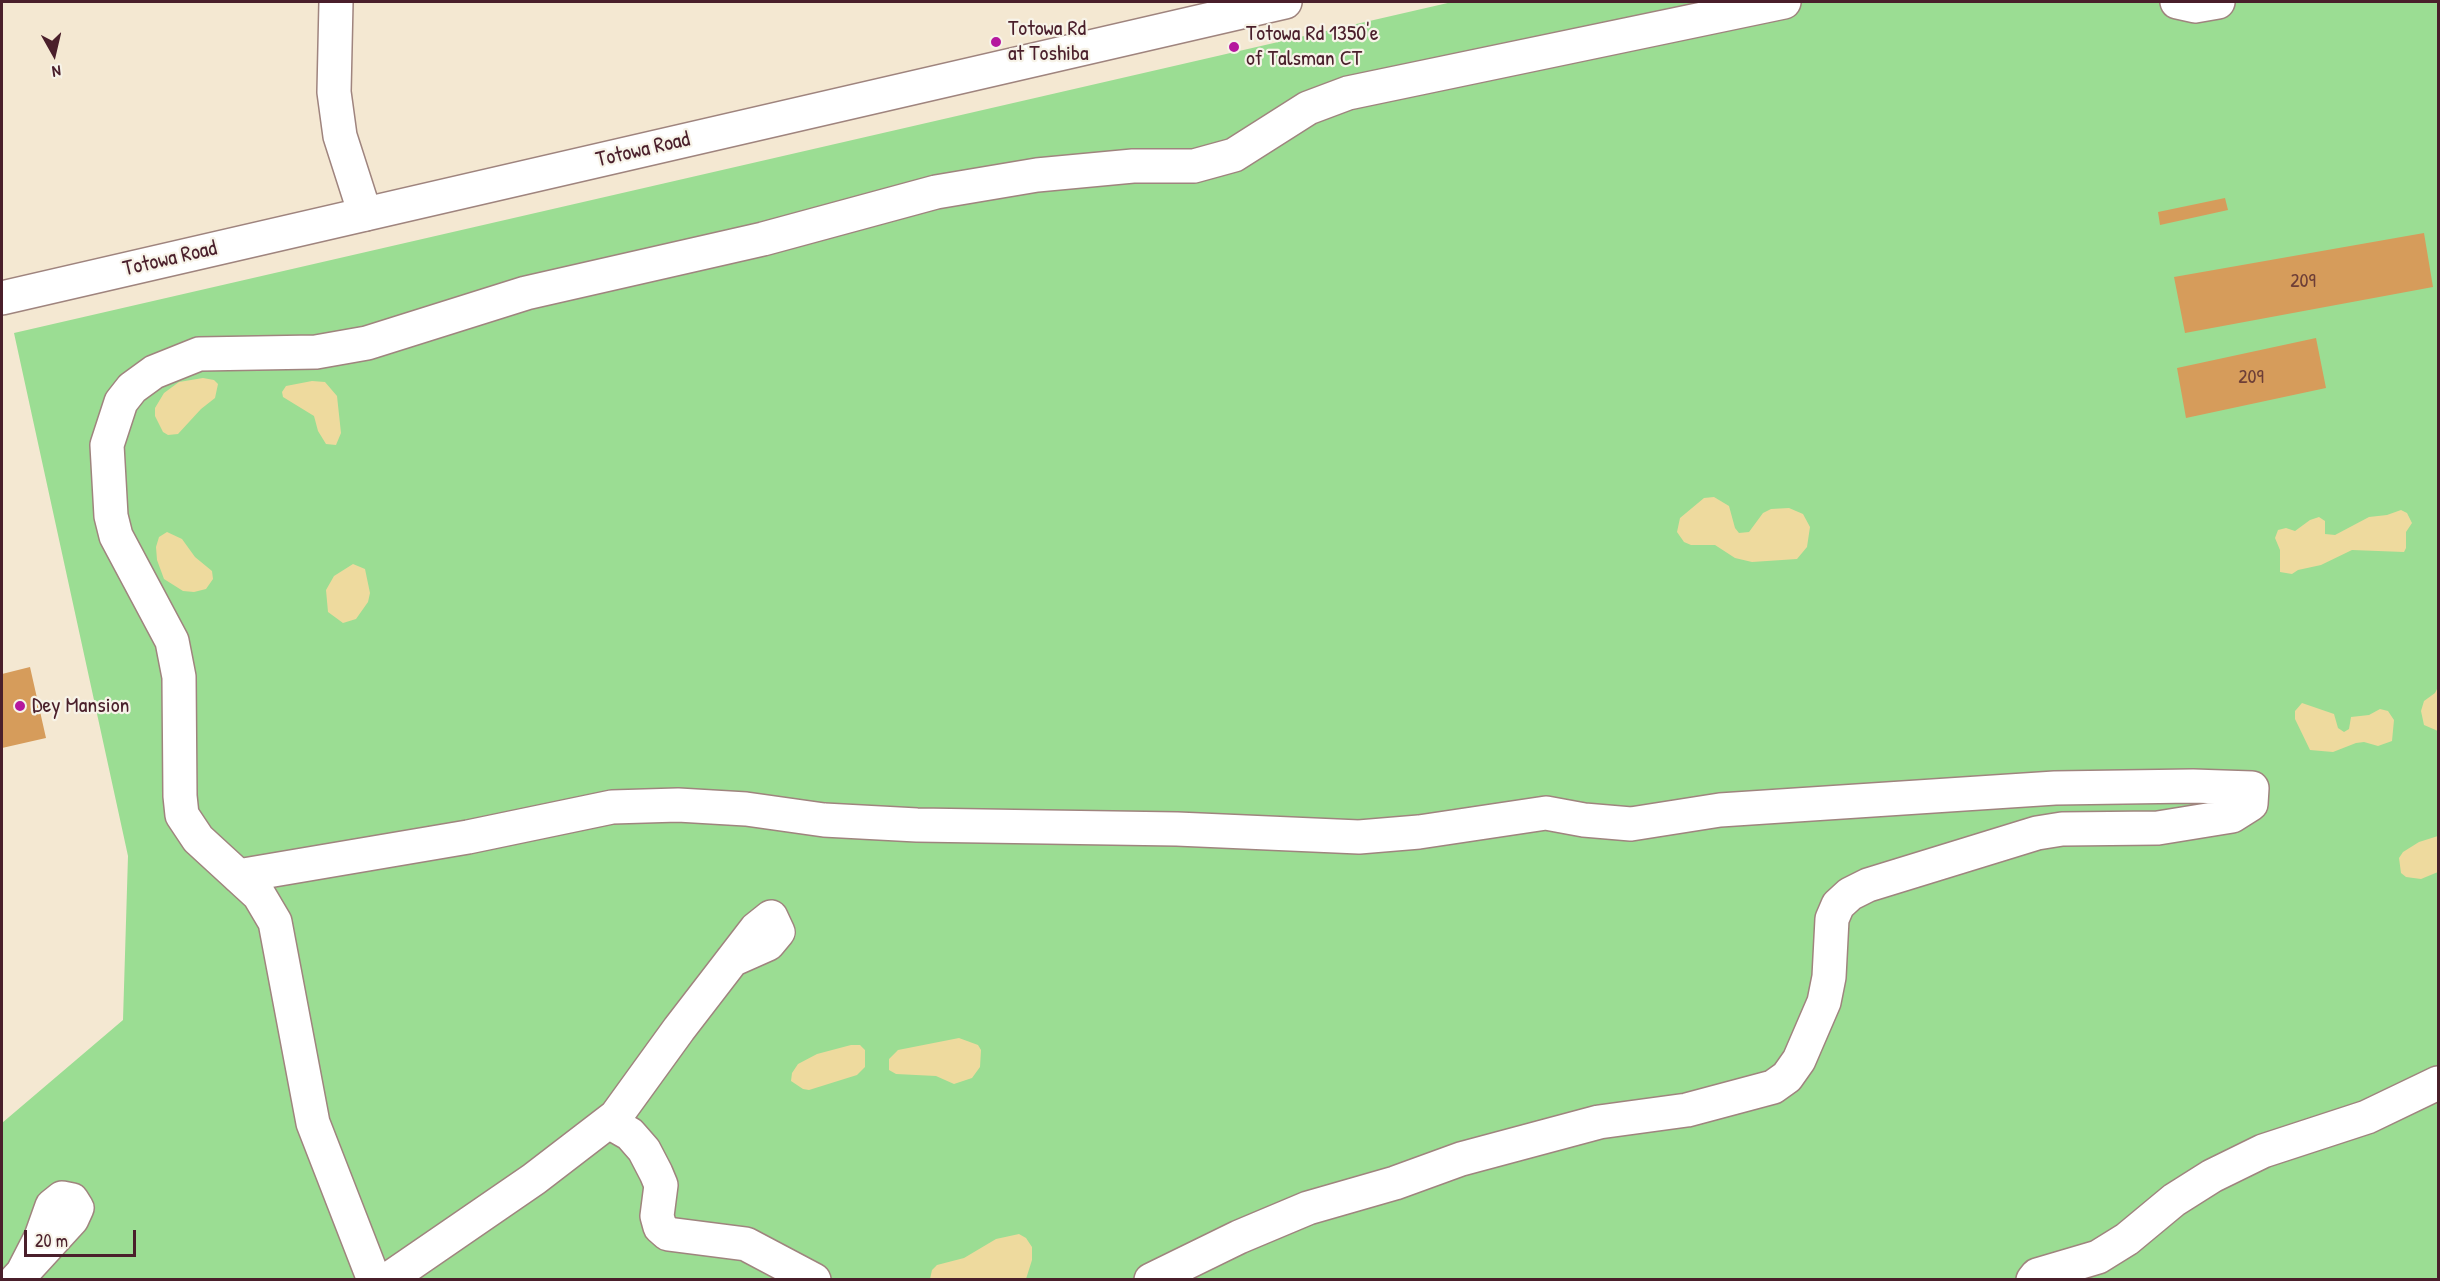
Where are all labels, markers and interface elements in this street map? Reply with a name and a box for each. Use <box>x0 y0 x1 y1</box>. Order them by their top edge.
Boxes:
place label: Totowa Rd at Toshiba <box>1008 16 1089 68</box>
place label: Totowa Rd 1350'e of Talsman CT <box>1246 21 1378 72</box>
north arrow <box>24 24 84 84</box>
marker: Totowa Rd at Toshiba <box>989 35 1003 49</box>
marker: Totowa Rd 1350'e of Talsman CT <box>1227 40 1241 54</box>
text: N <box>51 60 62 83</box>
street label: Totowa Road <box>593 126 693 174</box>
street label: Totowa Road <box>120 235 220 283</box>
house number: 209 <box>2290 270 2316 294</box>
house number: 209 <box>2238 366 2264 390</box>
place label: Dey Mansion <box>32 693 129 719</box>
marker: Dey Mansion <box>13 699 27 713</box>
scale bar <box>27 1218 140 1256</box>
text: 20 m <box>35 1228 68 1253</box>

